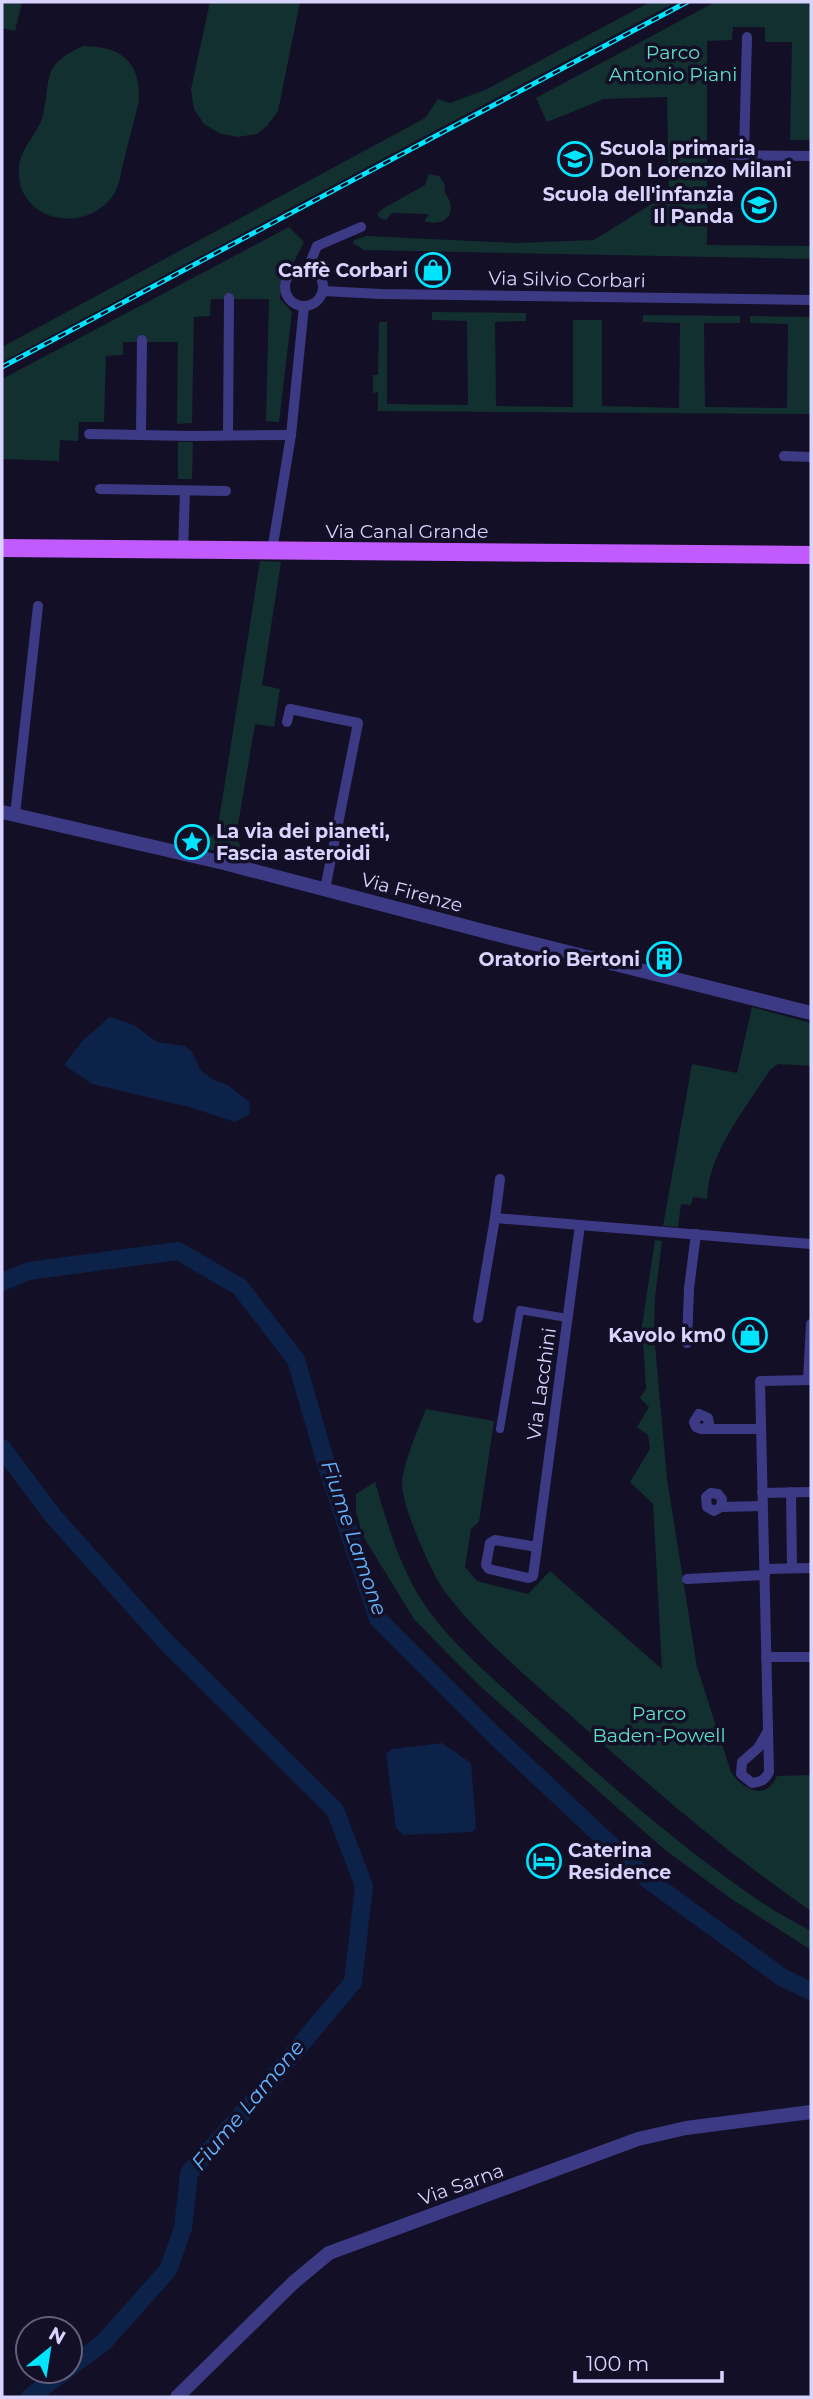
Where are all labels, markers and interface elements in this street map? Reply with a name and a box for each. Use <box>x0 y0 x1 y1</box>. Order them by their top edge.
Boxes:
park label: Parco Antonio Piani <box>609 41 737 86</box>
place label: Scuola primaria Don Lorenzo Milani <box>600 137 792 182</box>
school or university icon: Scuola primaria Don Lorenzo Milani <box>556 140 594 178</box>
place label: Scuola dell'infanzia Il Panda <box>543 183 734 228</box>
school or university icon: Scuola dell'infanzia Il Panda <box>740 186 778 224</box>
shop icon: Caffè Corbari <box>414 251 452 289</box>
place label: Caffè Corbari <box>278 259 408 282</box>
street label: Via Silvio Corbari <box>488 267 646 292</box>
street label: Via Canal Grande <box>326 520 488 543</box>
place label: La via dei pianeti, Fascia asteroidi <box>216 820 390 865</box>
place icon: La via dei pianeti, Fascia asteroidi <box>173 823 211 861</box>
street label: Via Firenze <box>359 868 465 917</box>
building icon: Oratorio Bertoni <box>645 940 683 978</box>
place label: Oratorio Bertoni <box>479 948 640 971</box>
shop icon: Kavolo km0 <box>731 1316 769 1354</box>
place label: Kavolo km0 <box>608 1324 726 1347</box>
street label: Via Lacchini <box>522 1326 561 1442</box>
water label: Fiume Lamone <box>316 1457 393 1619</box>
park label: Parco Baden-Powell <box>592 1702 726 1747</box>
place label: Caterina Residence <box>568 1839 671 1884</box>
hotel icon: Caterina Residence <box>525 1842 563 1880</box>
water label: Fiume Lamone <box>186 2034 309 2175</box>
street label: Via Sarna <box>416 2159 507 2210</box>
north arrow <box>14 2315 84 2385</box>
text: N <box>45 2322 70 2350</box>
scale bar <box>575 2340 722 2384</box>
text: 100 m <box>586 2351 649 2376</box>

